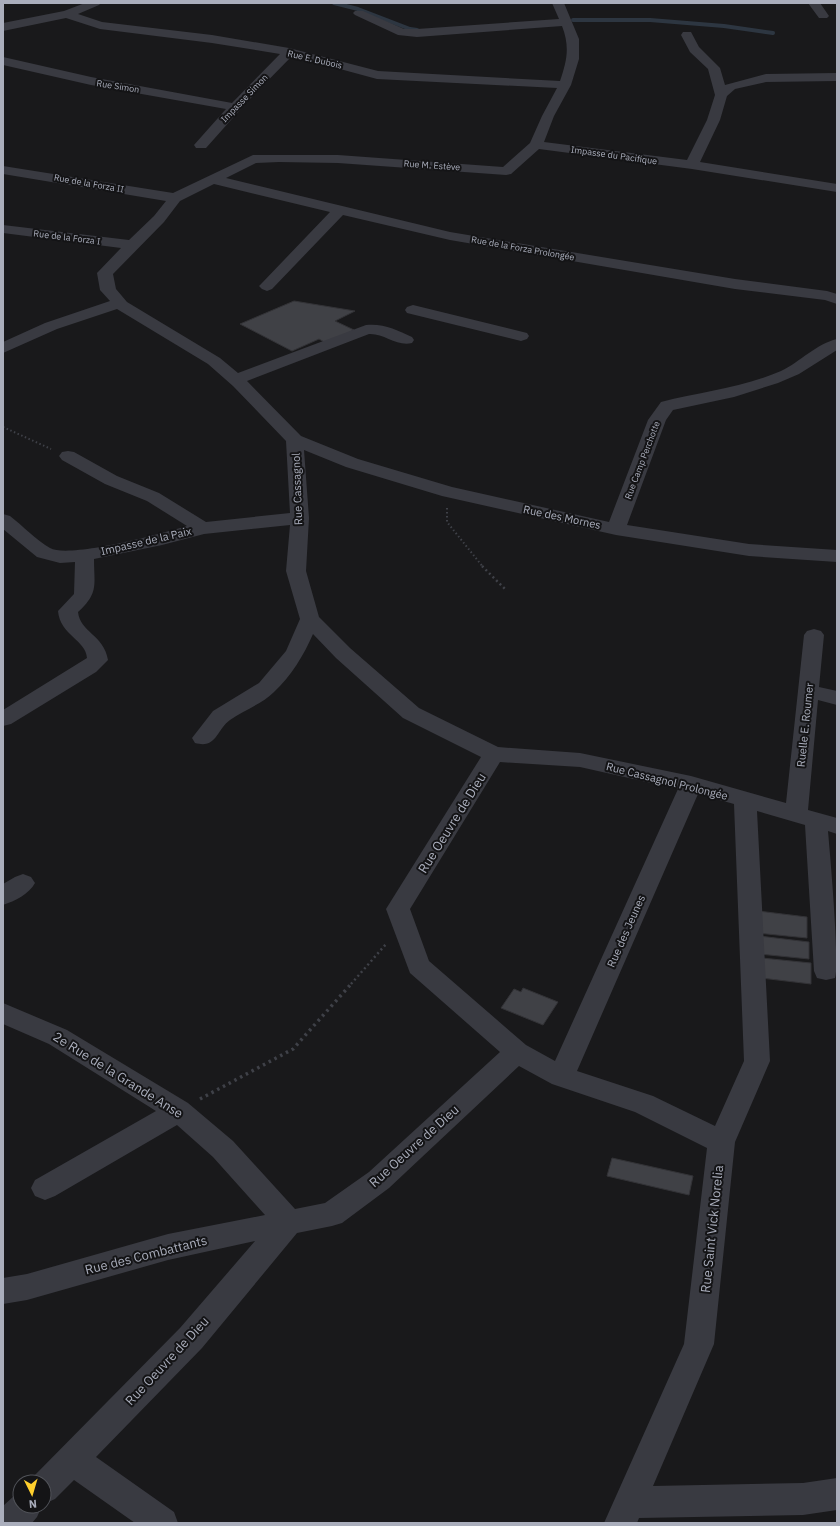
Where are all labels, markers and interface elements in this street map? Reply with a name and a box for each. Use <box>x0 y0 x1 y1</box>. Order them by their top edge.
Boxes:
street label: Rue E. Dubois <box>287 47 343 71</box>
street label: Impasse Simon <box>218 72 270 124</box>
street label: Rue Simon <box>96 77 140 95</box>
street label: Impasse du Pacifique <box>570 143 658 167</box>
street label: Rue M. Estève <box>403 158 461 172</box>
street label: Rue de la Forza II <box>53 171 125 195</box>
street label: Rue de la Forza I <box>33 227 102 247</box>
street label: Rue de la Forza Prolongée <box>470 233 576 263</box>
street label: Rue Camp Perchotte <box>622 419 662 501</box>
street label: Rue Cassagnol <box>289 453 305 525</box>
street label: Rue des Mornes <box>522 502 602 532</box>
street label: Impasse de la Paix <box>99 524 193 558</box>
street label: Ruelle E. Roumer <box>794 682 816 768</box>
street label: Rue Cassagnol Prolongée <box>605 759 729 803</box>
street label: Rue Oeuvre de Dieu <box>414 770 490 876</box>
street label: Rue des Jeunes <box>604 893 648 969</box>
street label: 2e Rue de la Grande Anse <box>50 1028 186 1122</box>
street label: Rue Oeuvre de Dieu <box>366 1101 462 1191</box>
street label: Rue Saint Vick Norelia <box>697 1164 727 1294</box>
street label: Rue des Combattants <box>83 1232 209 1278</box>
street label: Rue Oeuvre de Dieu <box>122 1313 212 1409</box>
north arrow <box>12 1474 52 1514</box>
text: N <box>28 1497 37 1511</box>

